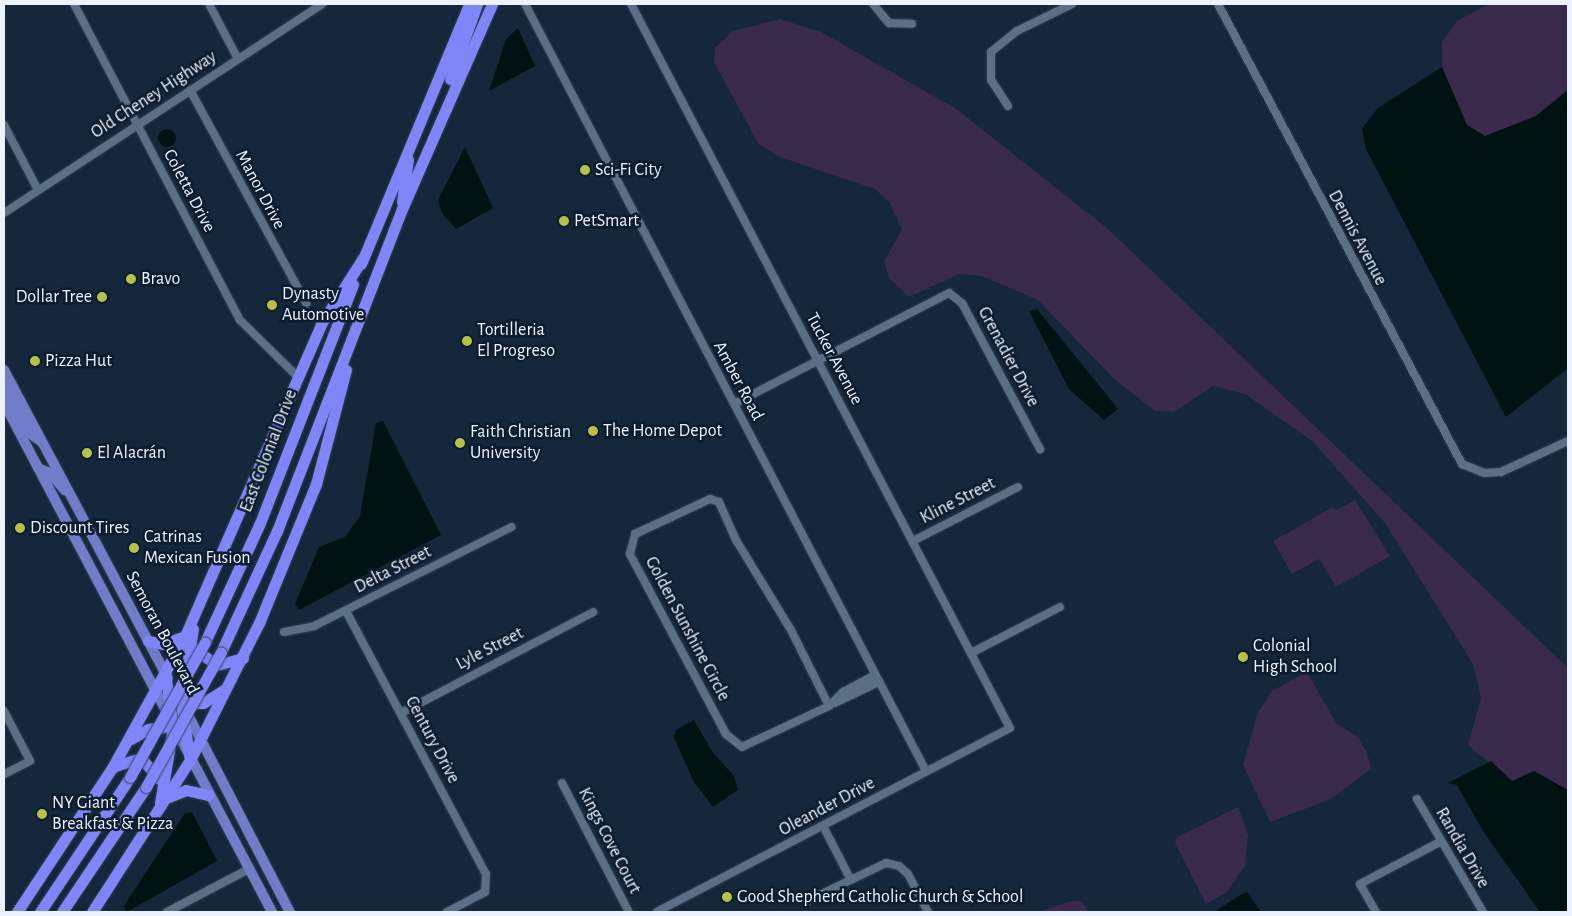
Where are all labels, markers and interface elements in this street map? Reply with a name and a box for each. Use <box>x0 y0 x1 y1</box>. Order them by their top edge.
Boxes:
street label: Old Cheney Highway <box>87 46 221 144</box>
street label: Coletta Drive <box>158 146 220 236</box>
street label: Manor Drive <box>230 147 290 233</box>
place label: Sci-Fi City <box>595 159 662 181</box>
marker: Sci-Fi City <box>579 164 591 176</box>
street label: Dennis Avenue <box>1323 187 1391 289</box>
place label: PetSmart <box>574 210 639 232</box>
marker: PetSmart <box>558 215 570 227</box>
place label: Bravo <box>141 268 180 290</box>
marker: Bravo <box>125 273 137 285</box>
place label: Dynasty Automotive <box>282 284 364 326</box>
place label: Dollar Tree <box>16 286 92 308</box>
marker: Dollar Tree <box>96 291 108 303</box>
marker: Dynasty Automotive <box>266 299 278 311</box>
street label: Grenadier Drive <box>973 303 1043 411</box>
street label: Tucker Avenue <box>801 309 867 409</box>
place label: Tortilleria El Progreso <box>477 320 555 362</box>
marker: Tortilleria El Progreso <box>461 335 473 347</box>
street label: Amber Road <box>708 338 768 424</box>
place label: Pizza Hut <box>45 350 112 372</box>
marker: Pizza Hut <box>29 355 41 367</box>
street label: East Colonial Drive <box>236 387 302 515</box>
place label: The Home Depot <box>603 420 722 442</box>
place label: Faith Christian University <box>470 422 571 464</box>
marker: The Home Depot <box>587 425 599 437</box>
marker: Faith Christian University <box>454 437 466 449</box>
place label: El Alacrán <box>97 442 166 464</box>
marker: El Alacrán <box>81 447 93 459</box>
street label: Kline Street <box>917 473 999 529</box>
place label: Discount Tires <box>30 517 129 539</box>
marker: Discount Tires <box>14 522 26 534</box>
place label: Catrinas Mexican Fusion <box>144 527 251 570</box>
street label: Delta Street <box>351 541 435 599</box>
marker: Catrinas Mexican Fusion <box>128 542 140 554</box>
street label: Golden Sunshine Circle <box>640 553 734 705</box>
street label: Semoran Boulevard <box>120 568 204 698</box>
street label: Lyle Street <box>453 623 527 675</box>
place label: Colonial High School <box>1253 636 1337 679</box>
marker: Colonial High School <box>1237 651 1249 663</box>
street label: Century Drive <box>400 693 464 787</box>
street label: Oleander Drive <box>775 773 879 841</box>
street label: Kings Cove Court <box>573 784 645 898</box>
place label: NY Giant Breakfast & Pizza <box>52 793 173 836</box>
street label: Randia Drive <box>1430 804 1494 892</box>
marker: NY Giant Breakfast & Pizza <box>36 808 48 820</box>
place label: Good Shepherd Catholic Church & School <box>737 886 1023 908</box>
marker: Good Shepherd Catholic Church & School <box>721 891 733 903</box>

